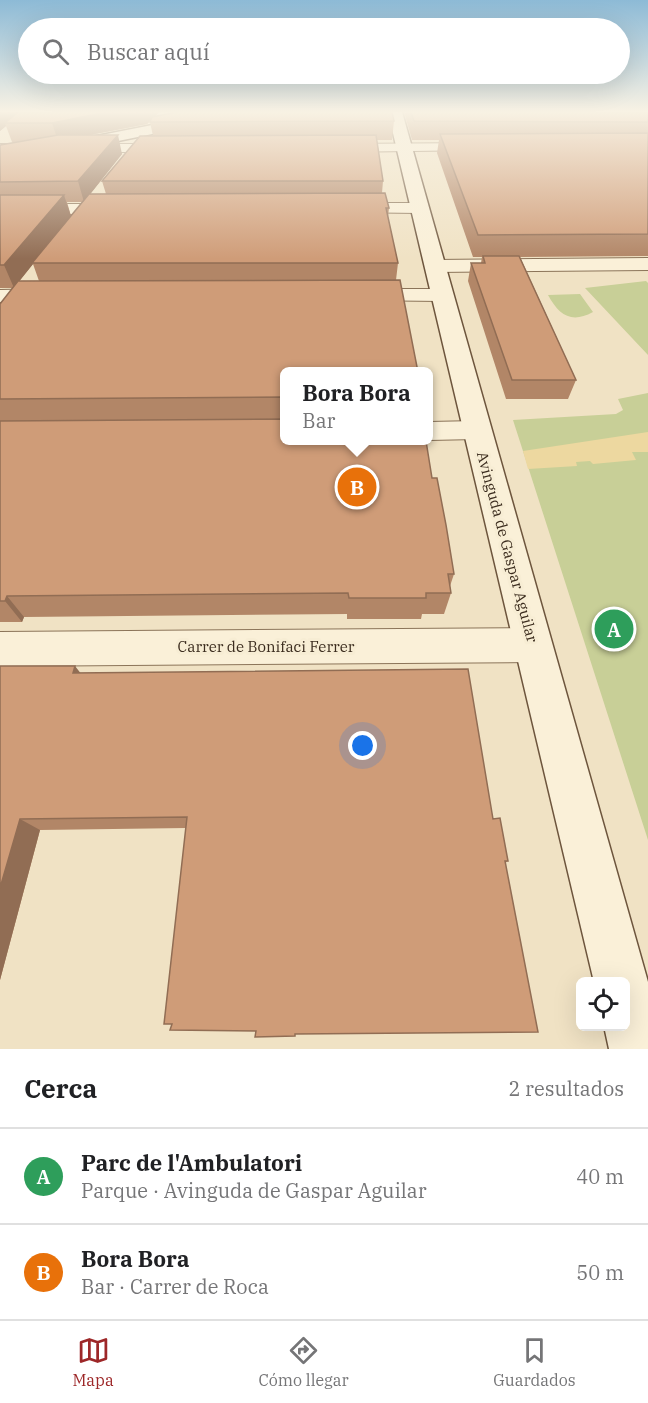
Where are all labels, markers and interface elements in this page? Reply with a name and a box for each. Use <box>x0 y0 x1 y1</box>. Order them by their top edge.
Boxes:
search box <box>18 18 630 84</box>
icon: search <box>39 35 72 68</box>
text: Buscar aquí <box>87 37 210 66</box>
popup <box>280 367 433 445</box>
text: Bora Bora <box>302 378 411 407</box>
text: Bar <box>302 407 335 434</box>
street label: Avinguda de Gaspar Aguilar <box>473 449 542 645</box>
pin: B <box>338 464 376 510</box>
pin: A <box>594 606 634 652</box>
street label: Carrer de Bonifaci Ferrer <box>178 637 355 656</box>
your location <box>348 731 377 760</box>
map controls <box>576 977 630 1031</box>
button: locate <box>576 977 630 1031</box>
text: Cerca <box>24 1071 97 1105</box>
text: 2 resultados <box>508 1075 624 1102</box>
text: Parc de l'Ambulatori <box>81 1148 302 1177</box>
text: A <box>37 1163 50 1190</box>
text: 40 m <box>576 1163 624 1190</box>
text: Parque · Avinguda de Gaspar Aguilar <box>81 1177 427 1204</box>
text: Bora Bora <box>81 1244 190 1273</box>
text: B <box>36 1259 51 1286</box>
text: 50 m <box>576 1259 624 1286</box>
text: Bar · Carrer de Roca <box>81 1273 269 1300</box>
tab: Mapa <box>72 1334 114 1390</box>
tab: Cómo llegar <box>259 1334 348 1390</box>
tab: Guardados <box>493 1334 576 1390</box>

